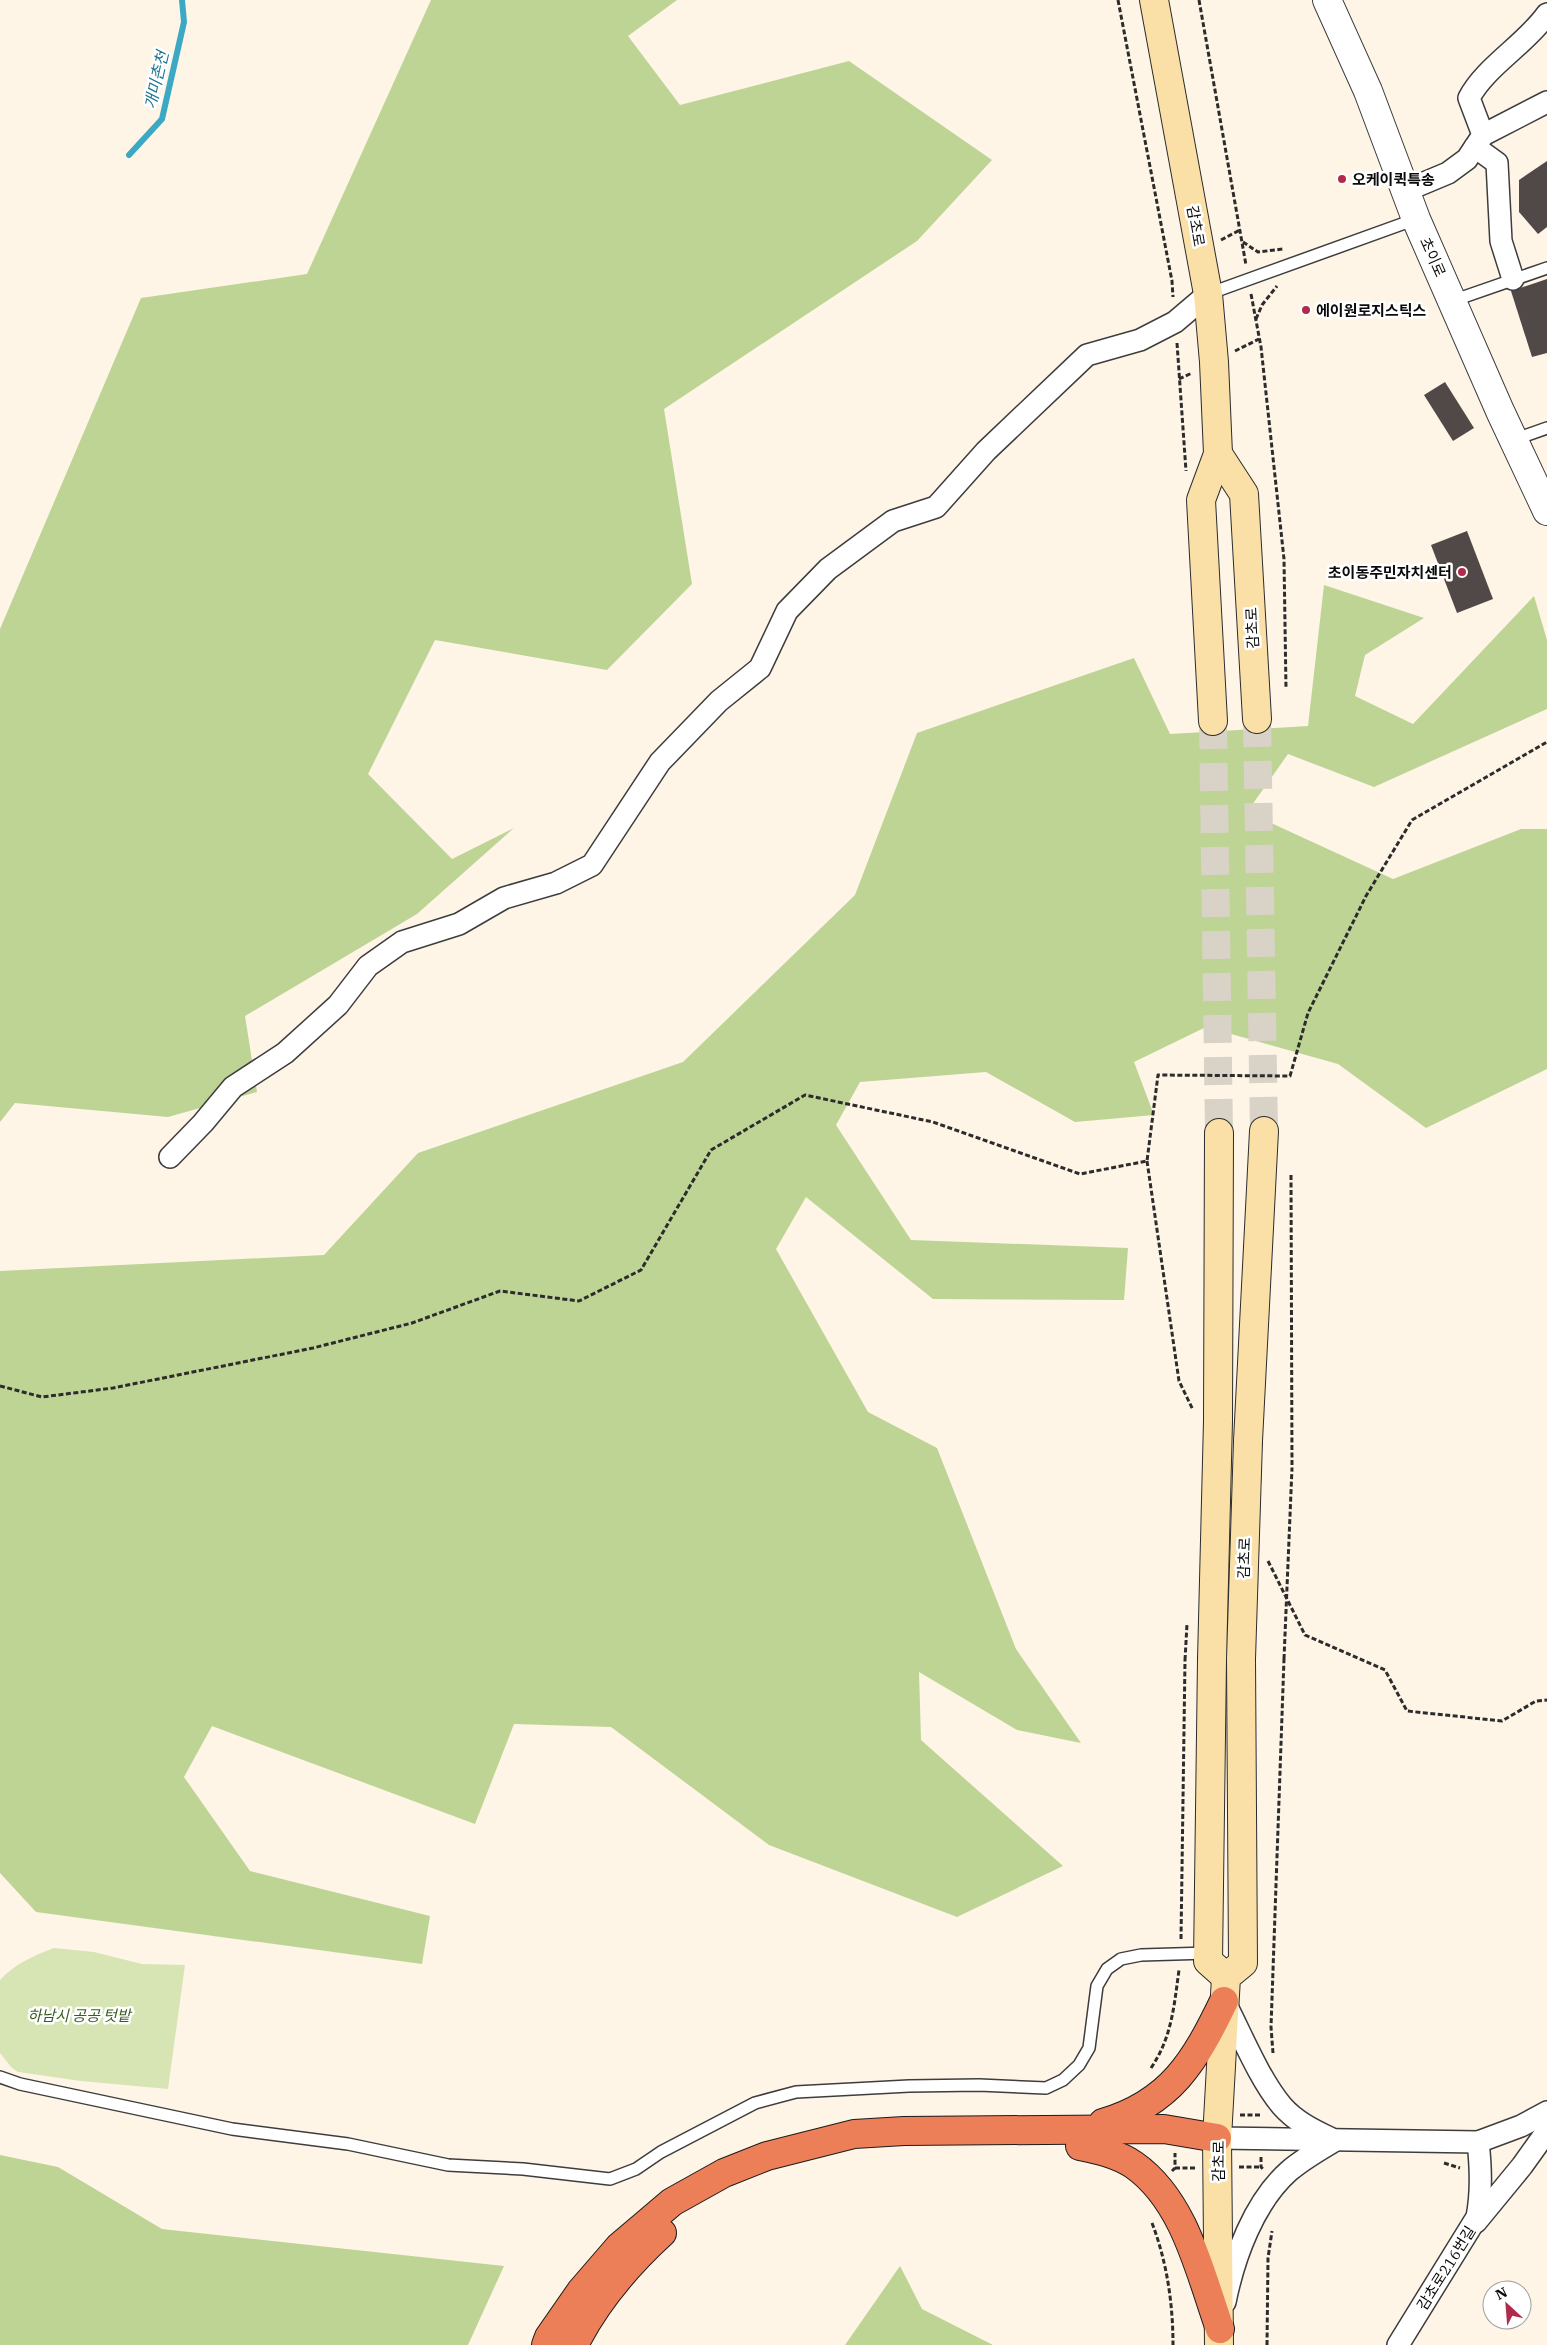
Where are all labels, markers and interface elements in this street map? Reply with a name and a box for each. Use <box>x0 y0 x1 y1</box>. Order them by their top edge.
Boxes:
water label: 개미촌천 <box>140 47 173 111</box>
place label: 오케이퀵특송 <box>1352 170 1435 189</box>
marker: 오케이퀵특송 <box>1336 173 1348 185</box>
street label: 감초로 <box>1183 204 1209 248</box>
street label: 초이로 <box>1416 234 1450 280</box>
place label: 에이원로지스틱스 <box>1316 301 1427 320</box>
marker: 에이원로지스틱스 <box>1300 304 1312 316</box>
place label: 초이동주민자치센터 <box>1328 563 1452 582</box>
marker: 초이동주민자치센터 <box>1456 566 1468 578</box>
street label: 감초로 <box>1241 607 1263 649</box>
street label: 감초로 <box>1234 1537 1254 1579</box>
park label: 하남시 공공 텃밭 <box>28 2006 133 2025</box>
street label: 감초로 <box>1209 2140 1228 2182</box>
street label: 감초로216번길 <box>1413 2222 1479 2314</box>
north arrow <box>1482 2280 1532 2330</box>
text: N <box>1492 2283 1510 2304</box>

